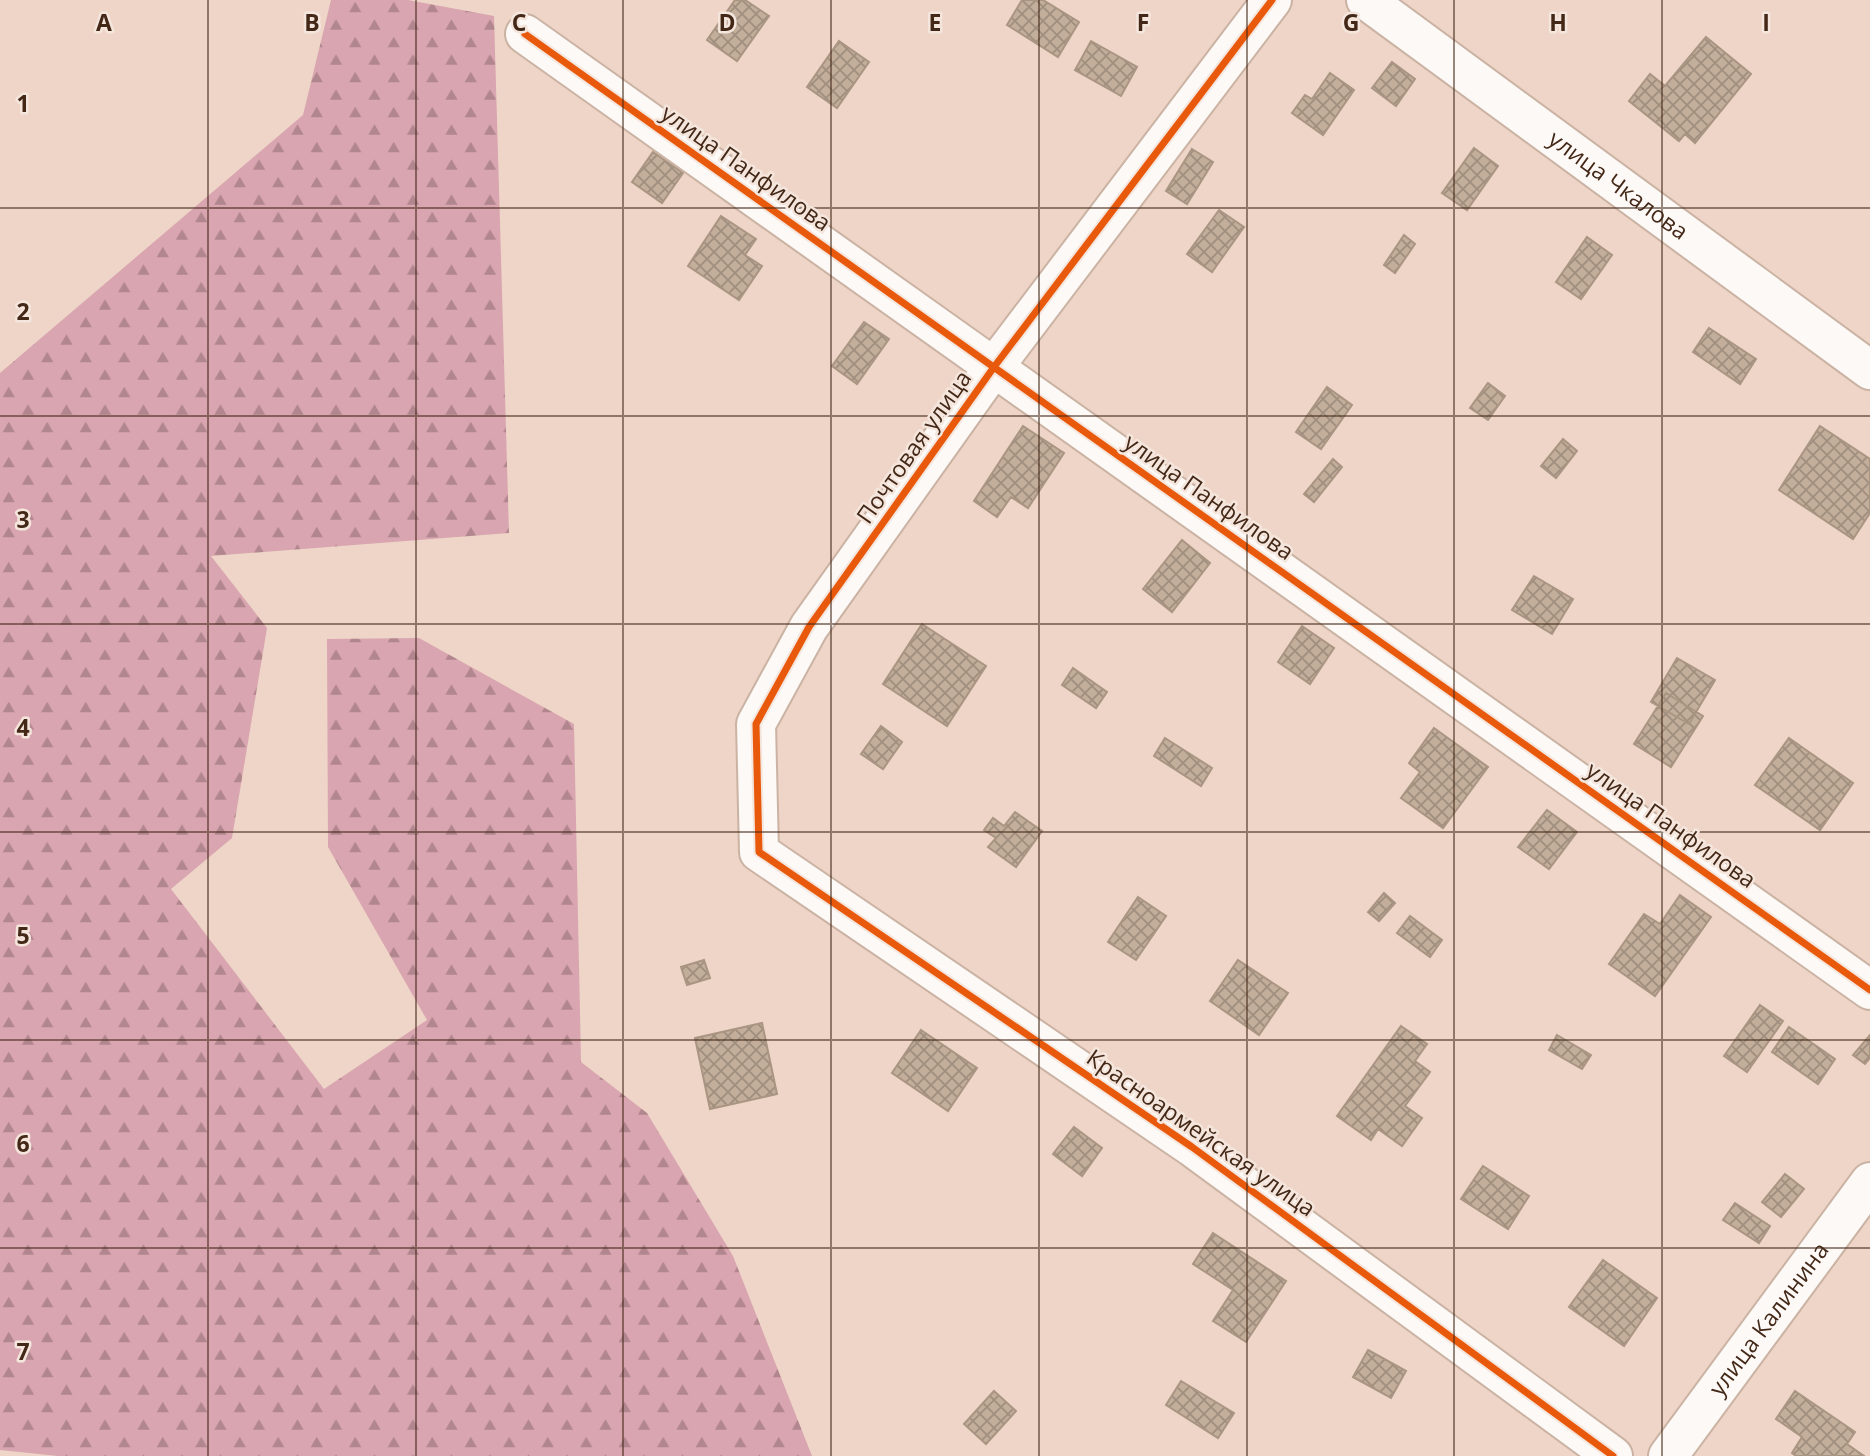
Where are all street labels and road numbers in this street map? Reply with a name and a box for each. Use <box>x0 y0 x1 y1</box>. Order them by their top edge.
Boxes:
street label: улица Панфилова <box>655 97 838 238</box>
street label: улица Чкалова <box>1542 122 1695 246</box>
street label: Почтовая улица <box>848 363 978 529</box>
street label: улица Панфилова <box>1118 426 1301 567</box>
street label: улица Панфилова <box>1580 754 1763 895</box>
street label: Красноармейская улица <box>1081 1041 1322 1223</box>
street label: улица Калинина <box>1701 1235 1835 1402</box>

